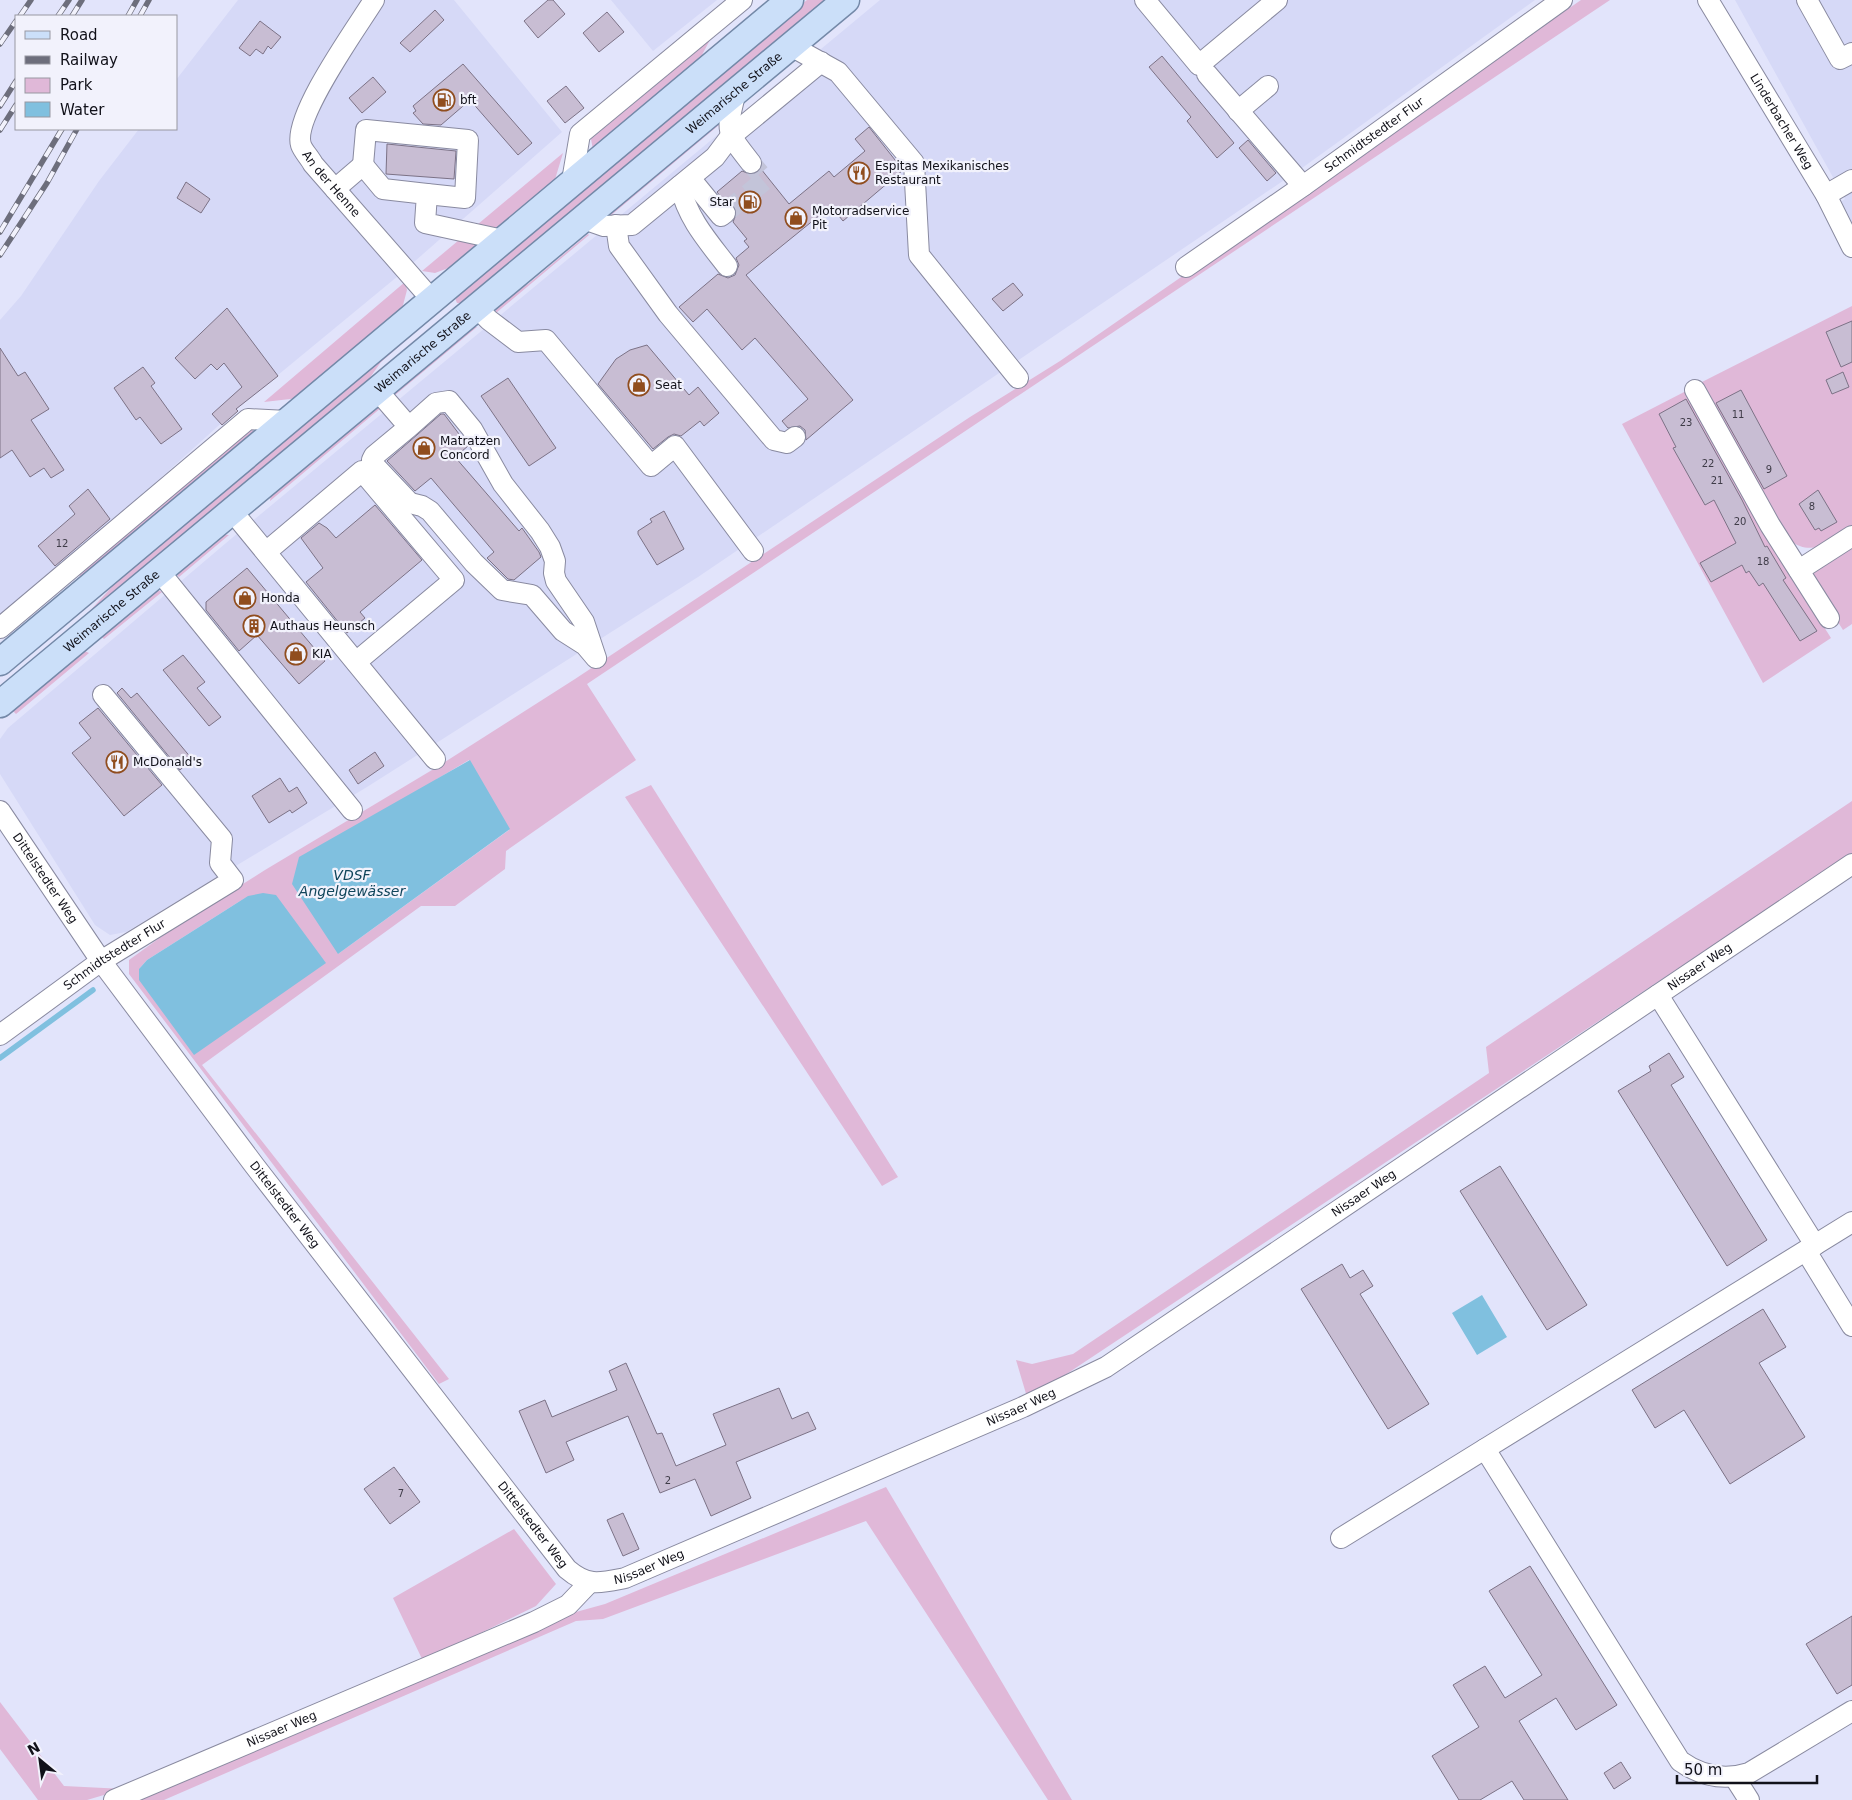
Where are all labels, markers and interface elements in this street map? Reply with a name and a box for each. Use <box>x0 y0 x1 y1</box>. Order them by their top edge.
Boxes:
legend <box>15 15 178 130</box>
text: Road <box>60 26 98 44</box>
street label: Weimarische Straße <box>683 49 785 137</box>
text: Railway <box>60 51 118 69</box>
street label: Linderbacher Weg <box>1747 71 1816 172</box>
text: Park <box>60 76 93 94</box>
fuel station icon: bft <box>432 88 456 112</box>
place label: bft <box>460 93 477 107</box>
street label: Schmidtstedter Flur <box>1322 94 1427 175</box>
text: Water <box>60 101 105 119</box>
street label: An der Henne <box>299 148 363 220</box>
place label: Espitas Mexikanisches Restaurant <box>875 159 1009 187</box>
restaurant icon: Espitas Mexikanisches Restaurant <box>847 161 871 185</box>
fuel station icon: Star <box>738 190 762 214</box>
place label: Star <box>709 195 734 209</box>
place label: Motorradservice Pit <box>812 204 909 232</box>
shop icon: Motorradservice Pit <box>784 206 808 230</box>
street label: Weimarische Straße <box>372 308 474 396</box>
shop icon: Seat <box>627 373 651 397</box>
place label: Seat <box>655 378 682 392</box>
house number: 11 <box>1732 409 1744 420</box>
house number: 23 <box>1680 417 1692 428</box>
place label: Matratzen Concord <box>440 434 501 462</box>
shop icon: Matratzen Concord <box>412 436 436 460</box>
house number: 22 <box>1702 458 1714 469</box>
house number: 9 <box>1766 464 1772 475</box>
house number: 21 <box>1711 475 1723 486</box>
house number: 8 <box>1809 501 1815 512</box>
house number: 20 <box>1734 516 1746 527</box>
house number: 12 <box>56 538 68 549</box>
house number: 18 <box>1757 556 1769 567</box>
street label: Weimarische Straße <box>61 567 162 655</box>
shop icon: Honda <box>233 586 257 610</box>
place label: Honda <box>261 591 300 605</box>
building icon: Authaus Heunsch <box>242 614 266 638</box>
place label: Authaus Heunsch <box>270 619 375 633</box>
shop icon: KIA <box>284 642 308 666</box>
place label: KIA <box>312 647 332 661</box>
restaurant icon: McDonald's <box>105 750 129 774</box>
place label: McDonald's <box>133 755 202 769</box>
street label: Dittelstedter Weg <box>10 830 81 926</box>
water label: VDSF Angelgewässer <box>298 867 406 899</box>
street label: Schmidtstedter Flur <box>61 916 168 993</box>
street label: Nissaer Weg <box>1665 940 1734 993</box>
street label: Dittelstedter Weg <box>247 1159 323 1251</box>
street label: Nissaer Weg <box>1329 1167 1399 1220</box>
street label: Nissaer Weg <box>984 1385 1058 1429</box>
house number: 2 <box>665 1475 671 1486</box>
street label: Dittelstedter Weg <box>495 1479 571 1571</box>
house number: 7 <box>398 1488 404 1499</box>
street label: Nissaer Weg <box>613 1546 686 1587</box>
street label: Nissaer Weg <box>245 1708 319 1750</box>
north arrow <box>15 1735 65 1785</box>
text: N <box>25 1739 43 1758</box>
scale bar <box>1677 1752 1817 1784</box>
text: 50 m <box>1684 1761 1722 1779</box>

